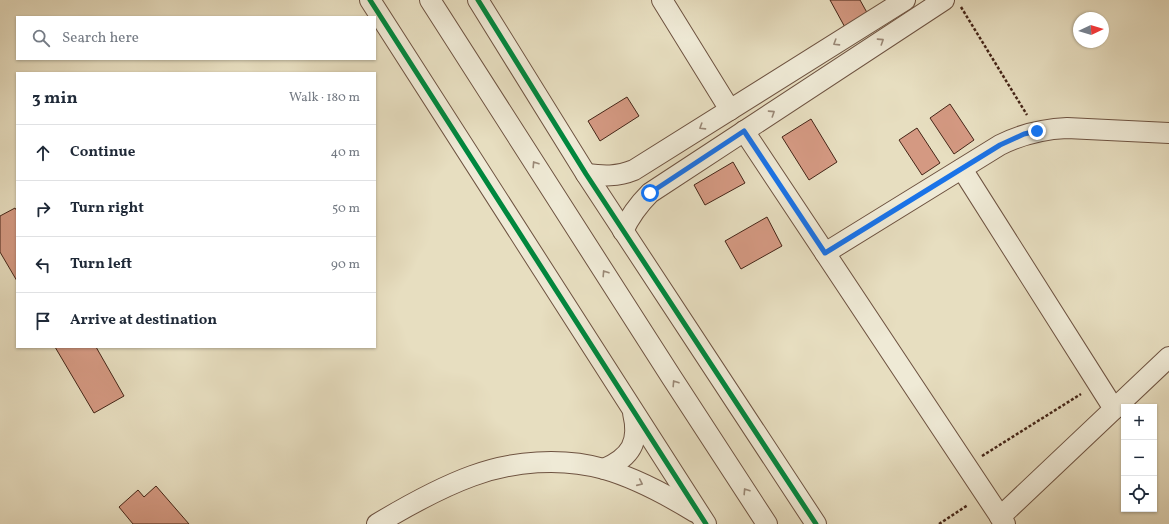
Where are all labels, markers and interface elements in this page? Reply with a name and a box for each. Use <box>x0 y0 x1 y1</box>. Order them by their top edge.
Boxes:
north arrow <box>1073 12 1109 48</box>
search box <box>16 16 376 60</box>
icon: search <box>30 27 52 49</box>
text: Search here <box>62 28 139 49</box>
one-way arrow <box>833 38 840 46</box>
one-way arrow <box>877 39 884 46</box>
text: 3 min <box>32 87 78 110</box>
text: Walk · 180 m <box>289 89 360 107</box>
one-way arrow <box>768 110 775 117</box>
route end <box>1028 122 1046 140</box>
one-way arrow <box>699 123 706 130</box>
icon: ahead <box>32 142 54 164</box>
text: Continue <box>70 142 135 163</box>
text: 40 m <box>331 144 360 162</box>
one-way arrow <box>532 161 539 168</box>
route start <box>641 184 659 202</box>
icon: right <box>32 198 54 220</box>
text: Turn right <box>70 198 144 219</box>
text: 50 m <box>332 200 360 218</box>
icon: left <box>32 254 54 276</box>
text: Turn left <box>70 254 132 275</box>
text: 90 m <box>331 256 360 274</box>
one-way arrow <box>602 270 609 277</box>
icon: arrive <box>32 310 54 332</box>
text: Arrive at destination <box>70 310 217 331</box>
one-way arrow <box>673 380 680 387</box>
map controls <box>1121 404 1157 512</box>
button: + <box>1121 404 1157 440</box>
button: − <box>1121 440 1157 476</box>
button: locate <box>1121 476 1157 512</box>
one-way arrow <box>637 478 644 486</box>
one-way arrow <box>744 489 751 496</box>

